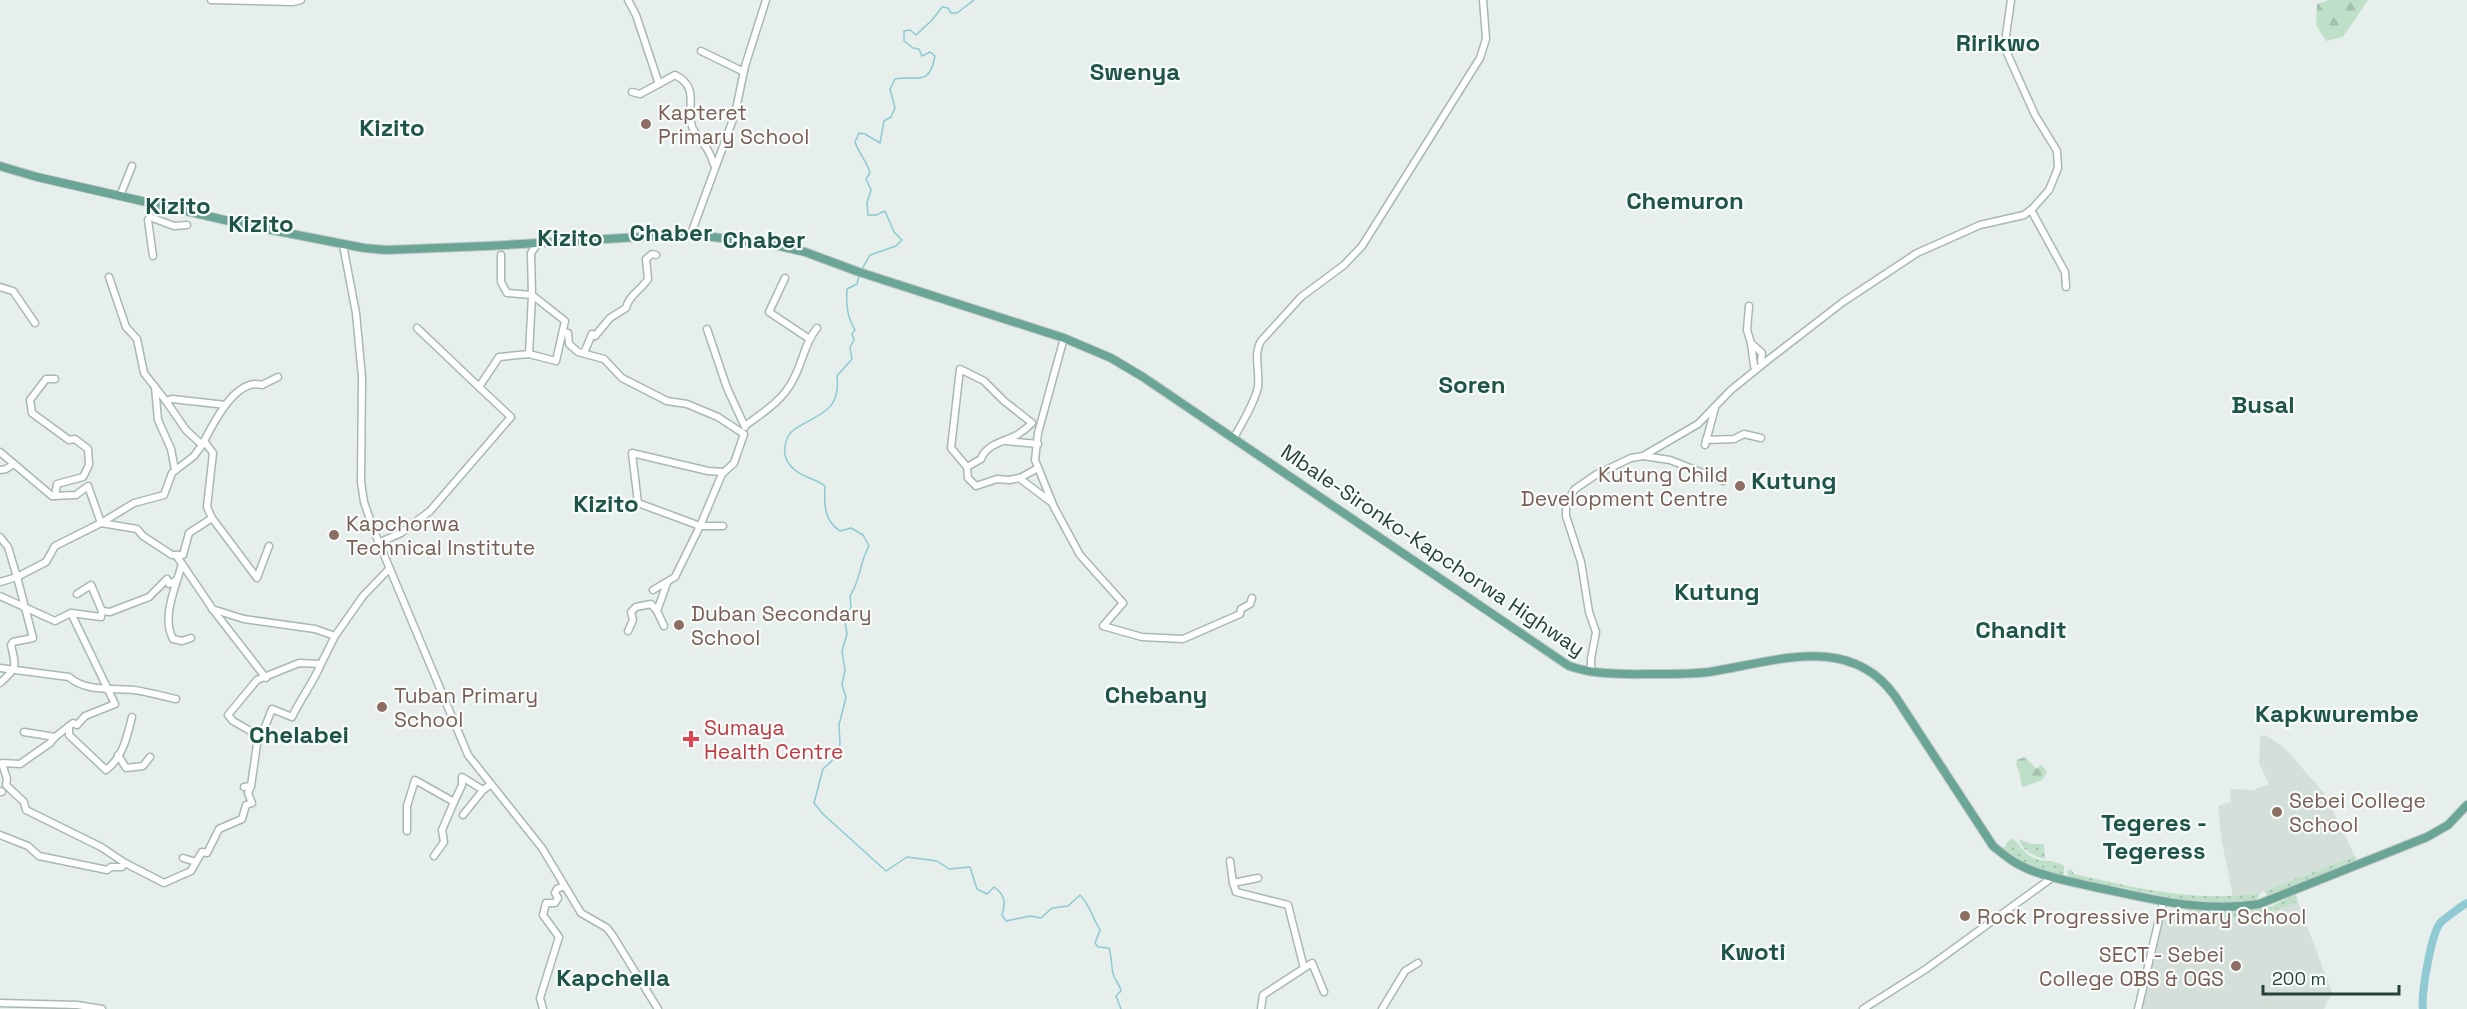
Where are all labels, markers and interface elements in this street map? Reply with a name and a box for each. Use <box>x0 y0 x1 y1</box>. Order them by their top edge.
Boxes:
district label: Ririkwo <box>1956 27 2040 58</box>
district label: Swenya <box>1090 56 1180 87</box>
place label: Kapteret Primary School <box>658 99 809 150</box>
district label: Kizito <box>359 112 425 143</box>
marker: Kapteret Primary School <box>639 117 653 131</box>
district label: Chemuron <box>1626 185 1744 216</box>
district label: Kizito <box>145 190 211 221</box>
district label: Kizito <box>228 208 294 239</box>
district label: Chaber <box>630 217 712 248</box>
district label: Kizito <box>537 222 603 253</box>
district label: Chaber <box>723 224 805 255</box>
district label: Soren <box>1439 369 1505 400</box>
district label: Busal <box>2231 389 2295 420</box>
street label: Mbale-Sironko-Kapchorwa Highway <box>1276 438 1590 662</box>
place label: Kutung Child Development Centre <box>1521 461 1728 512</box>
district label: Kutung <box>1751 465 1837 496</box>
marker: Kutung Child Development Centre <box>1733 479 1747 493</box>
district label: Kizito <box>573 488 639 519</box>
place label: Kapchorwa Technical Institute <box>346 510 535 561</box>
marker: Kapchorwa Technical Institute <box>327 528 341 542</box>
district label: Kutung <box>1674 576 1760 607</box>
place label: Duban Secondary School <box>691 600 872 651</box>
district label: Chandit <box>1975 614 2067 645</box>
marker: Duban Secondary School <box>672 618 686 632</box>
district label: Chebany <box>1105 679 1207 710</box>
place label: Tuban Primary School <box>394 682 538 733</box>
district label: Kapkwurembe <box>2255 698 2419 729</box>
marker: Tuban Primary School <box>375 700 389 714</box>
place label: Sumaya Health Centre <box>704 714 843 765</box>
district label: Chelabei <box>249 719 349 750</box>
marker: Sumaya Health Centre <box>682 730 700 748</box>
place label: Sebei College School <box>2289 787 2426 838</box>
marker: Sebei College School <box>2270 805 2284 819</box>
district label: Tegeres - Tegeress <box>2101 807 2207 866</box>
place label: Rock Progressive Primary School <box>1977 903 2306 930</box>
marker: Rock Progressive Primary School <box>1958 909 1972 923</box>
district label: Kwoti <box>1720 936 1786 967</box>
place label: SECT - Sebei College OBS & OGS <box>2039 941 2224 992</box>
scale bar <box>2263 958 2400 996</box>
marker: SECT - Sebei College OBS & OGS <box>2229 959 2243 973</box>
district label: Kapchella <box>556 962 670 993</box>
text: 200 m <box>2272 967 2326 990</box>

